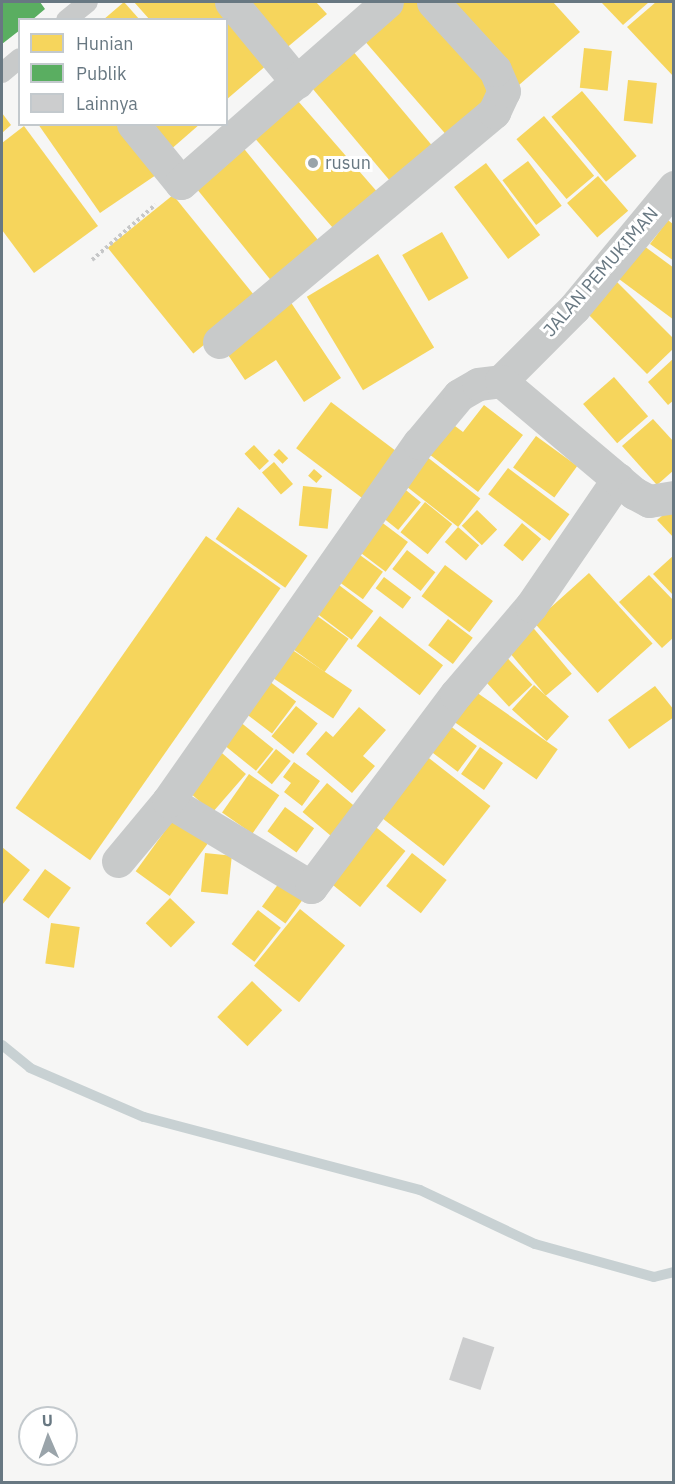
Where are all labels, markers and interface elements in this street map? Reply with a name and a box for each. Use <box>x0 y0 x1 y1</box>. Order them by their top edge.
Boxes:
legend <box>18 18 228 126</box>
text: Hunian <box>76 32 134 55</box>
text: Publik <box>76 62 126 85</box>
text: Lainnya <box>76 92 138 115</box>
place label: rusun <box>325 152 371 174</box>
marker: rusun <box>306 156 320 170</box>
street label: JALAN PEMUKIMAN <box>539 203 663 341</box>
north arrow <box>18 1406 78 1466</box>
text: U <box>42 1410 53 1430</box>

